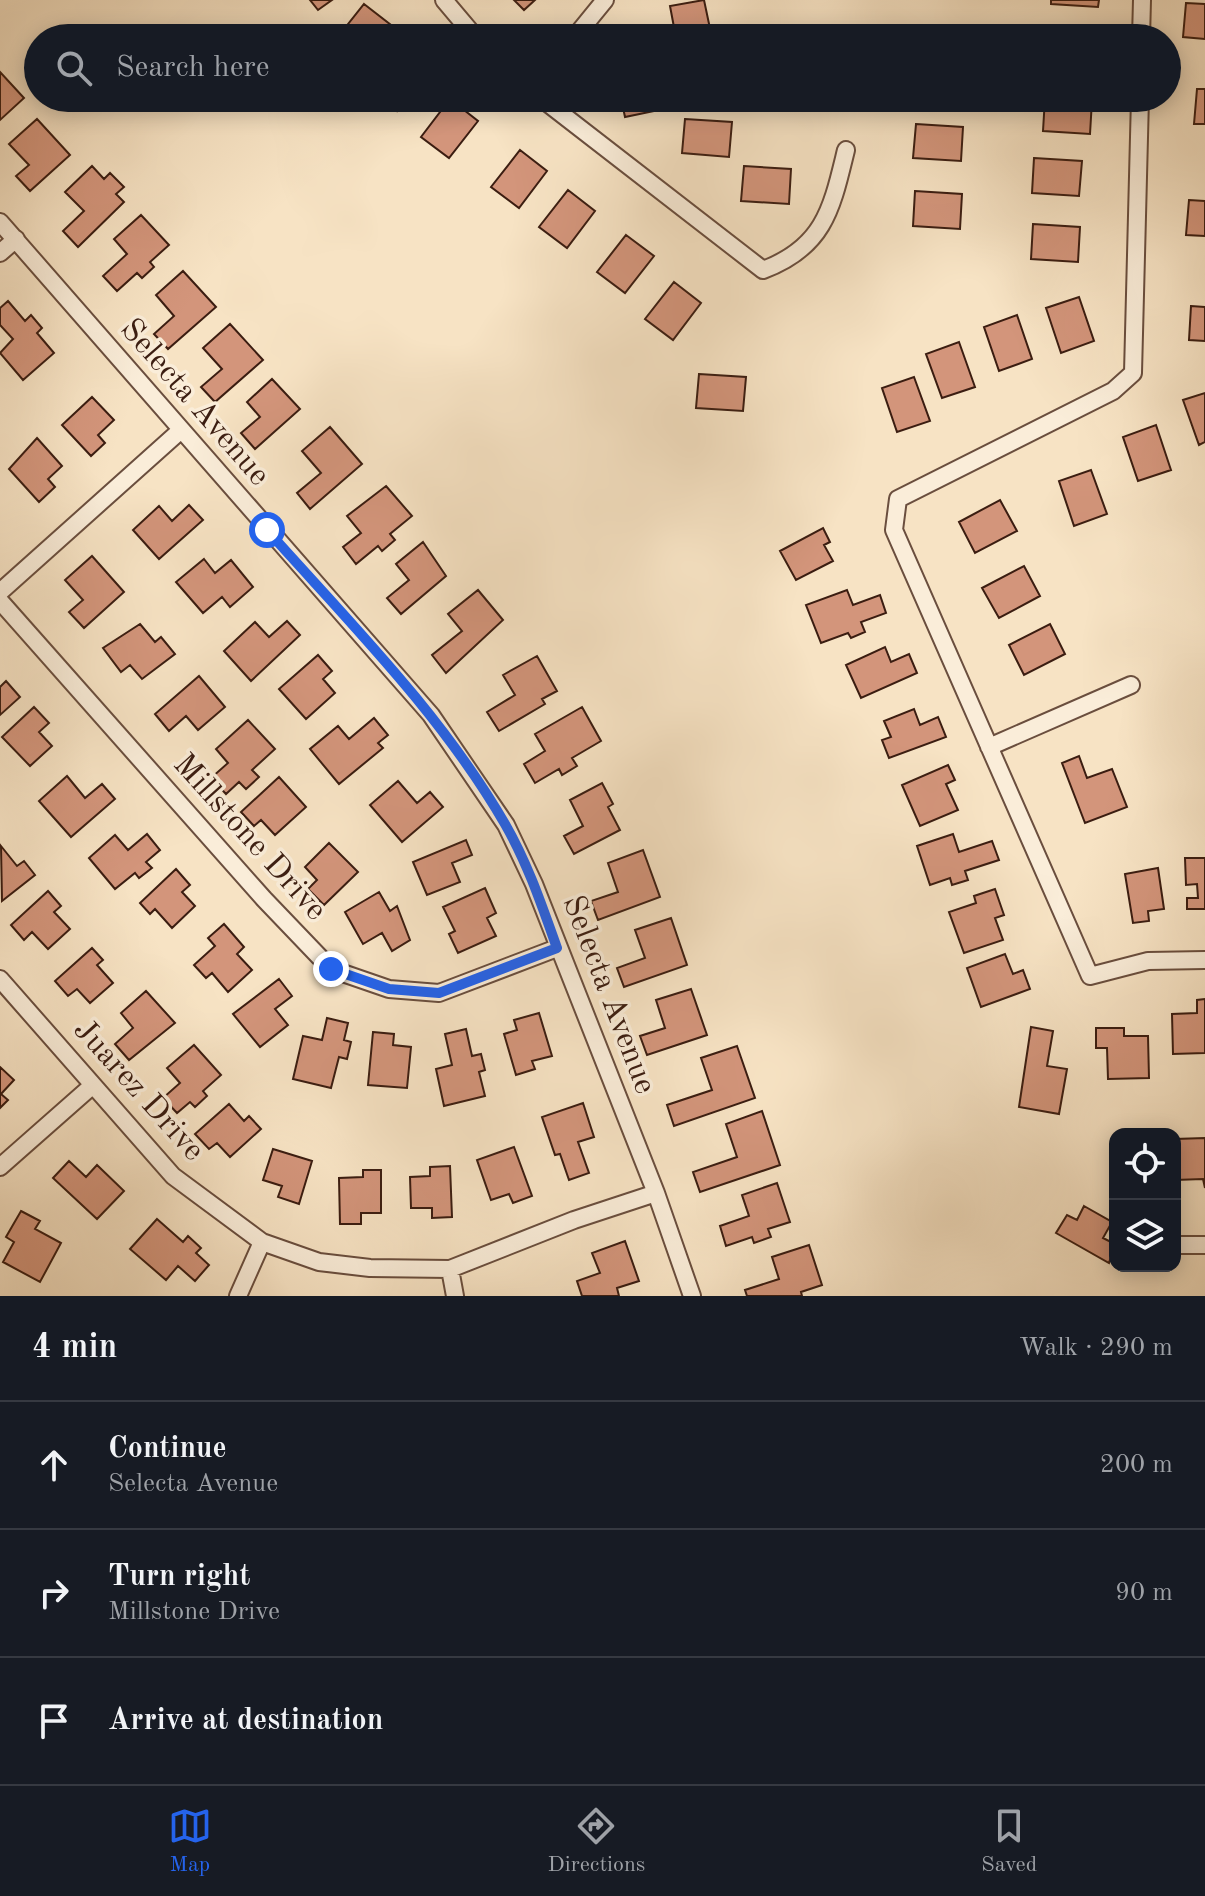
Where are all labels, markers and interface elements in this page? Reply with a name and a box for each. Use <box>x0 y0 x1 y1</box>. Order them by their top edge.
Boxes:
search box <box>24 24 1181 112</box>
icon: search <box>52 46 96 90</box>
text: Search here <box>116 53 270 83</box>
street label: Selecta Avenue <box>113 313 275 493</box>
route start <box>249 512 285 548</box>
street label: Millstone Drive <box>166 749 332 927</box>
street label: Selecta Avenue <box>556 891 660 1099</box>
route end <box>313 951 349 987</box>
street label: Juarez Drive <box>67 1014 209 1168</box>
map controls <box>1109 1128 1181 1272</box>
button: locate <box>1109 1128 1181 1200</box>
button: layers <box>1109 1200 1181 1272</box>
text: 4 min <box>32 1331 117 1365</box>
text: Walk · 290 m <box>1019 1335 1173 1361</box>
text: Continue <box>108 1434 227 1464</box>
icon: ahead <box>32 1443 76 1487</box>
text: 200 m <box>1100 1452 1173 1478</box>
text: Selecta Avenue <box>108 1471 278 1497</box>
text: Turn right <box>108 1562 250 1592</box>
icon: right <box>32 1571 76 1615</box>
text: 90 m <box>1115 1580 1173 1606</box>
text: Millstone Drive <box>108 1599 280 1625</box>
icon: arrive <box>32 1699 76 1743</box>
text: Arrive at destination <box>108 1706 383 1736</box>
tab: Map <box>168 1804 212 1879</box>
tab: Directions <box>548 1804 645 1879</box>
tab: Saved <box>981 1804 1037 1879</box>

